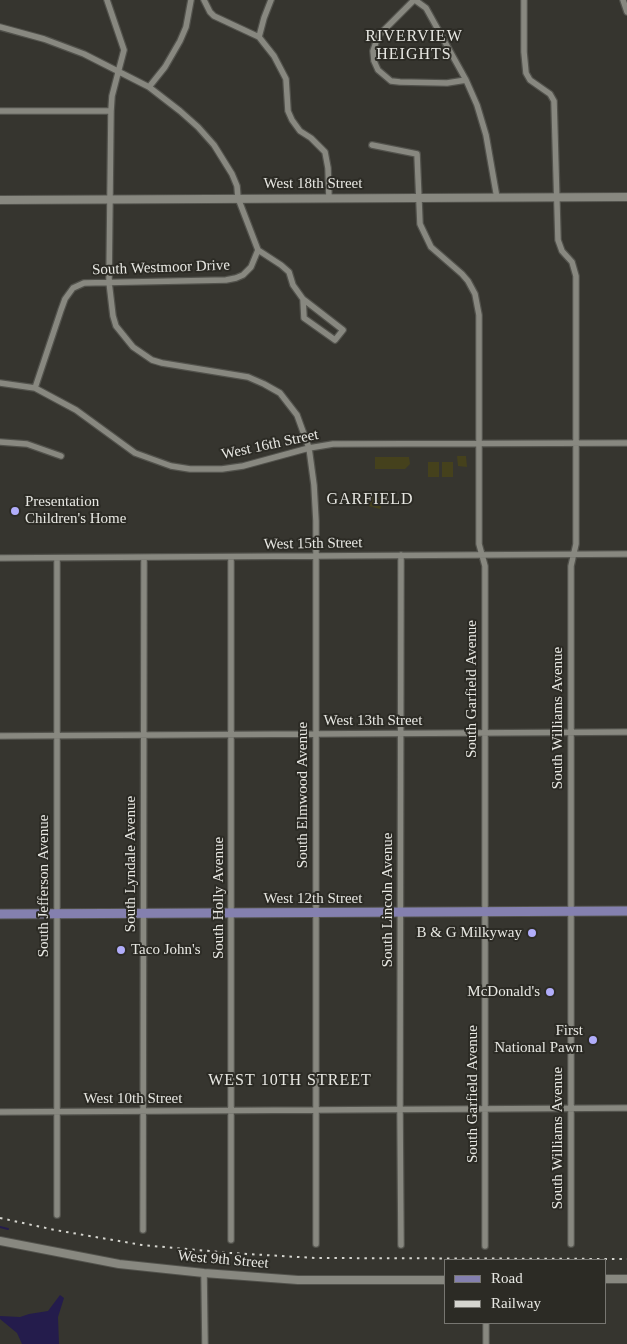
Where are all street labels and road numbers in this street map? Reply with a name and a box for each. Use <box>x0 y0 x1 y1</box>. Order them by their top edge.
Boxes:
street label: West 18th Street <box>264 175 362 193</box>
street label: South Westmoor Drive <box>92 257 230 279</box>
street label: West 16th Street <box>220 426 320 464</box>
street label: West 15th Street <box>263 534 363 554</box>
street label: South Garfield Avenue <box>463 620 481 758</box>
street label: South Williams Avenue <box>549 647 567 789</box>
street label: West 13th Street <box>324 712 422 730</box>
street label: South Elmwood Avenue <box>294 722 312 868</box>
street label: South Lyndale Avenue <box>122 796 140 932</box>
street label: South Jefferson Avenue <box>35 815 53 957</box>
street label: South Lincoln Avenue <box>379 833 397 967</box>
street label: South Holly Avenue <box>210 837 228 959</box>
street label: West 12th Street <box>264 890 362 908</box>
street label: South Garfield Avenue <box>464 1025 482 1163</box>
street label: South Williams Avenue <box>549 1067 567 1209</box>
street label: West 10th Street <box>84 1090 182 1108</box>
street label: West 9th Street <box>177 1247 269 1273</box>

